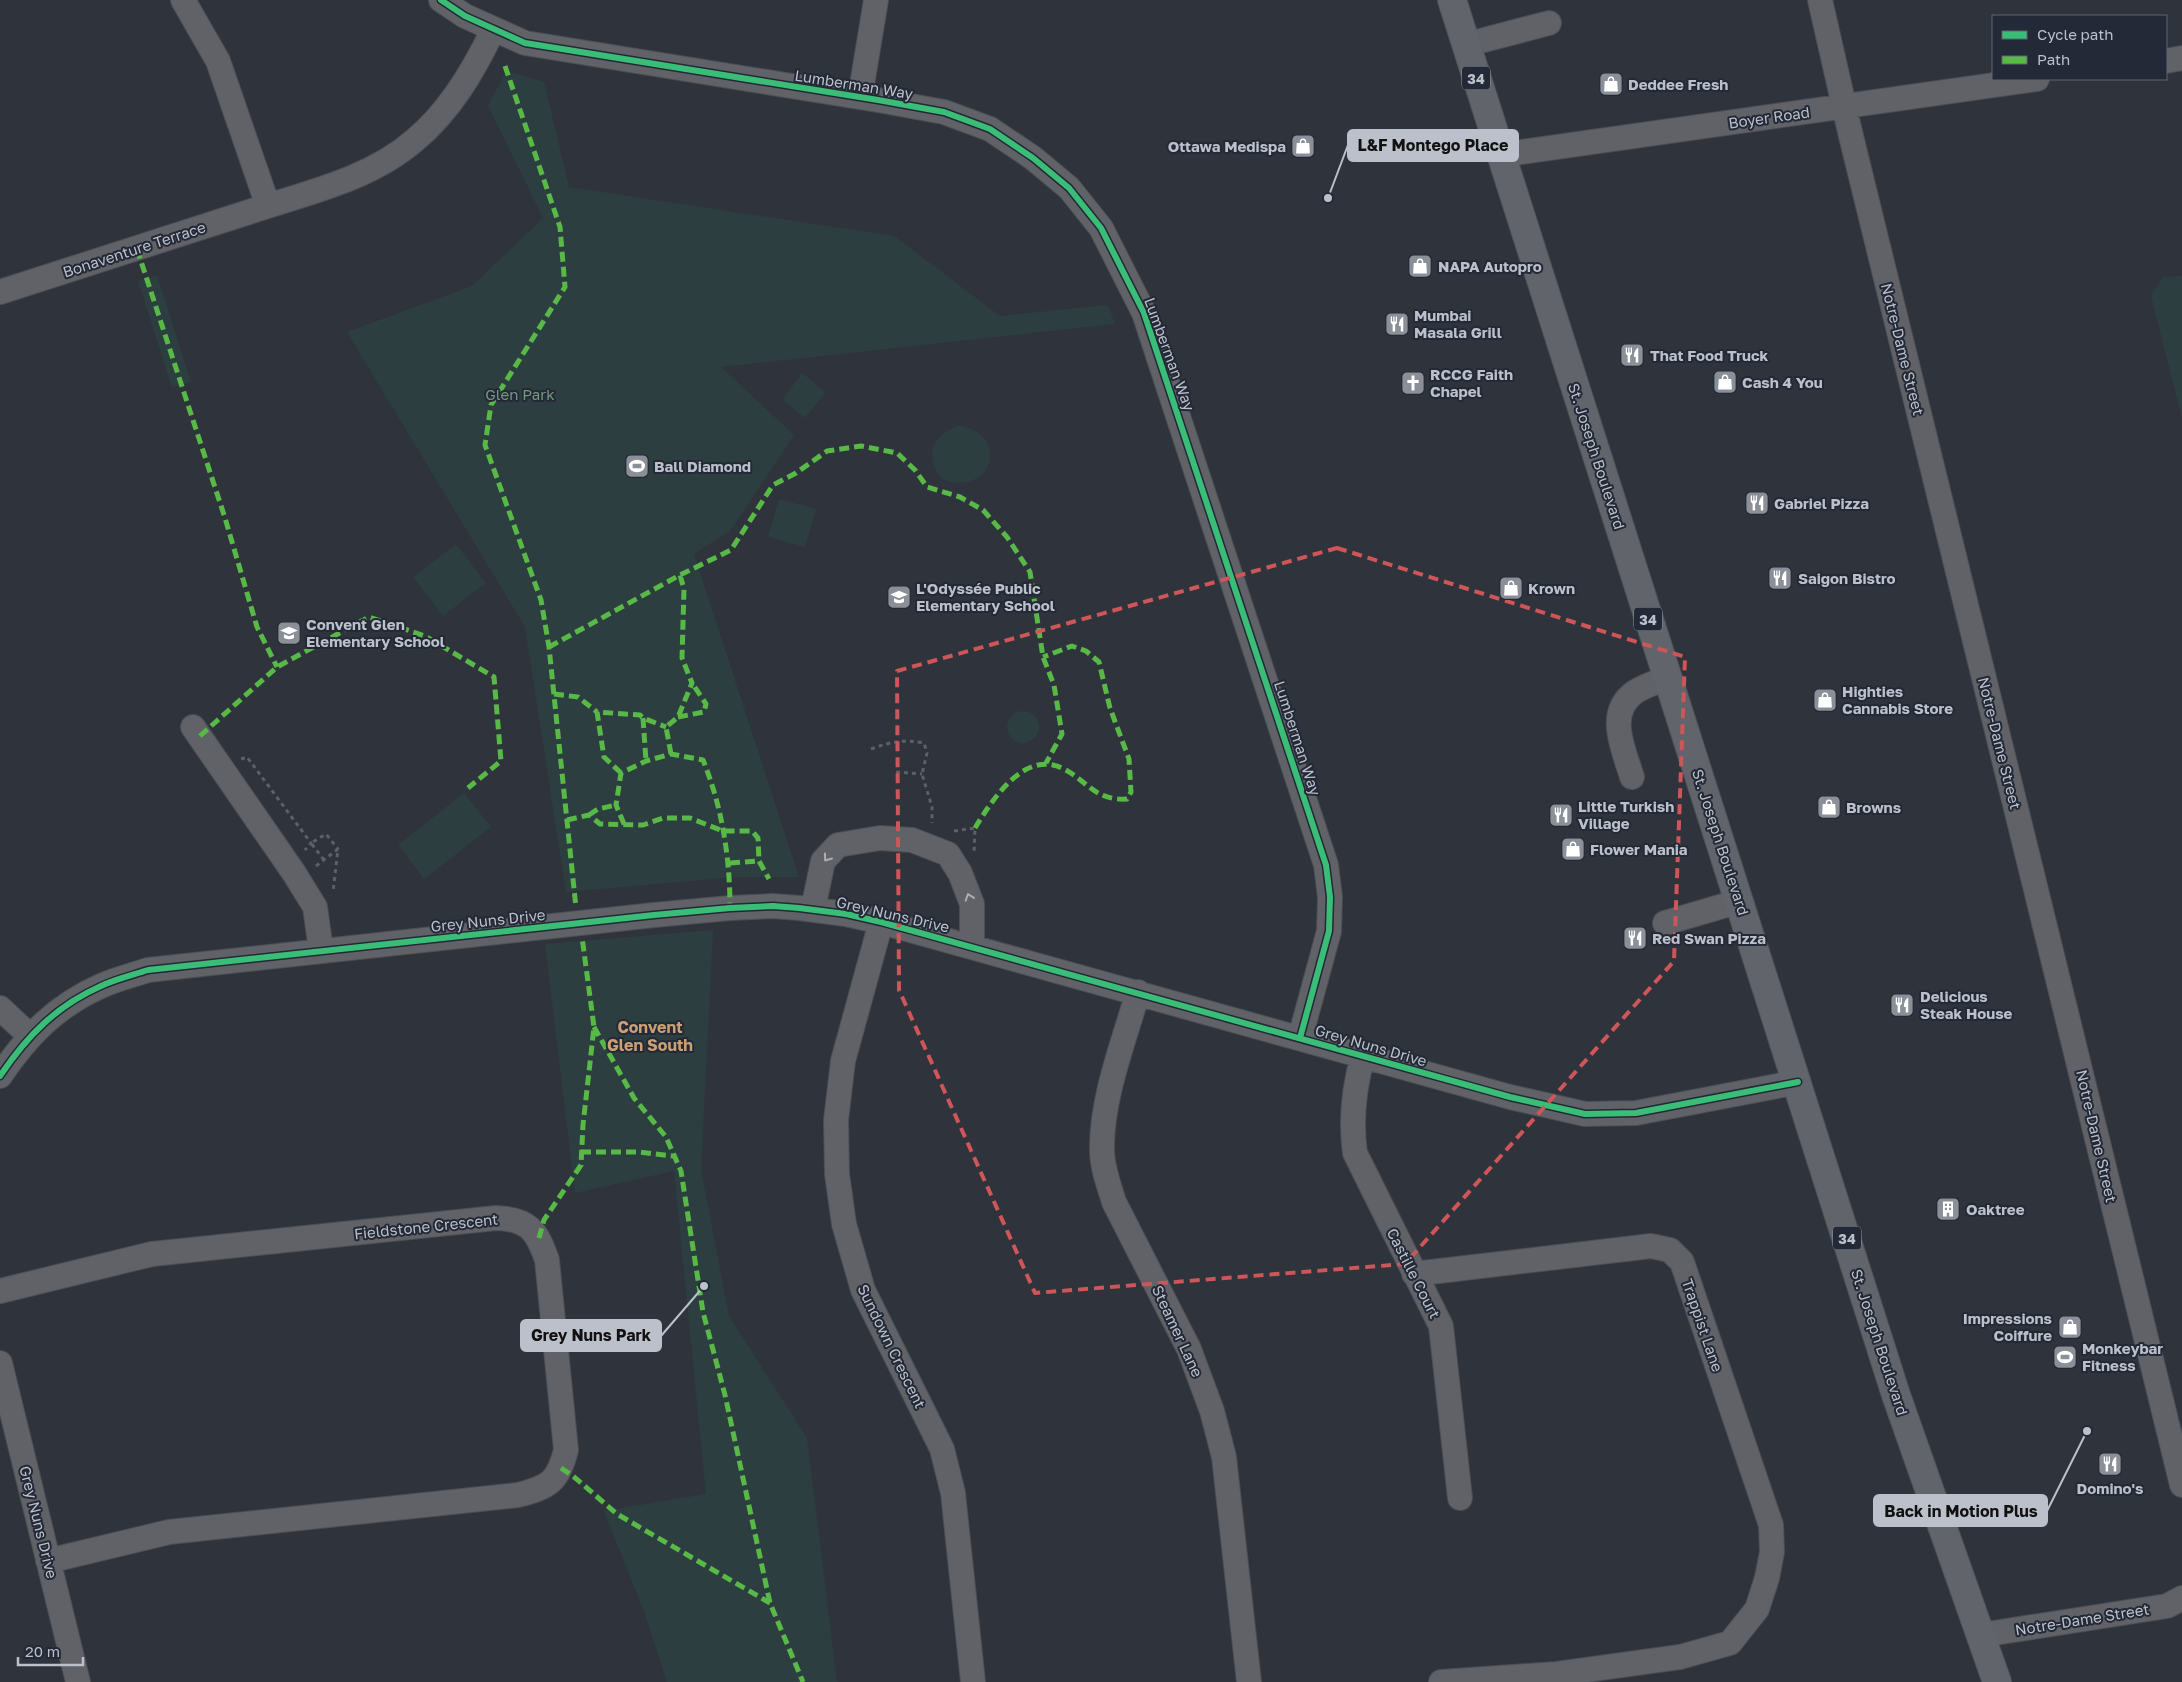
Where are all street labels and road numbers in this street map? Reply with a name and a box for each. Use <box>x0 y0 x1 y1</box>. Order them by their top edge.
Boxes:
street label: Lumberman Way <box>794 66 915 102</box>
road number: 34 <box>1462 66 1490 90</box>
street label: Boyer Road <box>1727 102 1811 132</box>
street label: Bonaventure Terrace <box>60 217 208 281</box>
street label: Notre-Dame Street <box>1878 281 1928 417</box>
street label: Lumberman Way <box>1141 295 1199 414</box>
street label: St. Joseph Boulevard <box>1565 381 1629 531</box>
road number: 34 <box>1634 608 1662 630</box>
street label: Notre-Dame Street <box>1975 675 2025 811</box>
street label: Lumberman Way <box>1271 678 1325 798</box>
street label: St. Joseph Boulevard <box>1689 767 1753 917</box>
street label: Grey Nuns Drive <box>835 892 952 936</box>
street label: Grey Nuns Drive <box>430 905 547 935</box>
street label: Grey Nuns Drive <box>1313 1020 1429 1070</box>
street label: Notre-Dame Street <box>2073 1068 2121 1204</box>
street label: Fieldstone Crescent <box>353 1209 499 1243</box>
street label: Castille Court <box>1384 1225 1444 1321</box>
road number: 34 <box>1833 1226 1861 1250</box>
street label: St. Joseph Boulevard <box>1848 1267 1912 1417</box>
street label: Trappist Lane <box>1679 1276 1727 1374</box>
street label: Sundown Crescent <box>854 1281 930 1411</box>
street label: Steamer Lane <box>1149 1282 1207 1380</box>
street label: Grey Nuns Drive <box>16 1464 62 1580</box>
street label: Notre-Dame Street <box>2014 1600 2150 1638</box>

